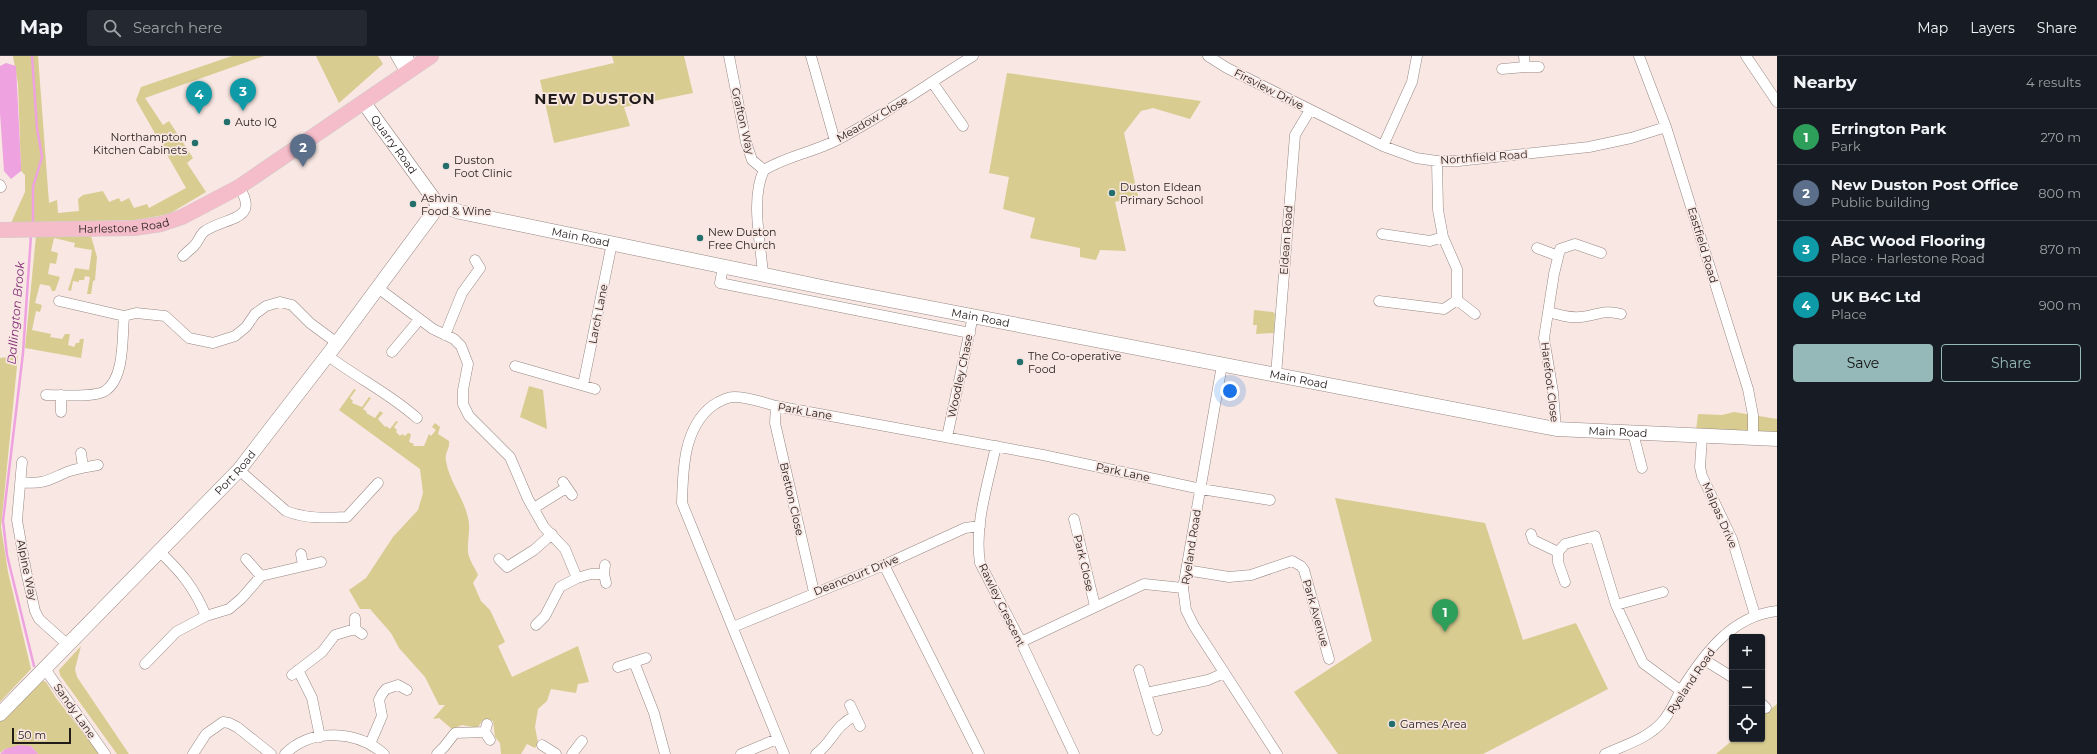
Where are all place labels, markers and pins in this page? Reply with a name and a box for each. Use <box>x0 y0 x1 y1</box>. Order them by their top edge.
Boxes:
pin: 3 <box>230 78 256 111</box>
pin: 4 <box>186 81 212 114</box>
place label: Auto IQ <box>235 115 278 129</box>
marker: Auto IQ <box>222 117 232 127</box>
place label: Northampton Kitchen Cabinets <box>93 130 188 157</box>
pin: 2 <box>290 134 316 167</box>
marker: Northampton Kitchen Cabinets <box>190 138 200 148</box>
place label: Duston Foot Clinic <box>454 153 512 180</box>
marker: Duston Foot Clinic <box>441 161 451 171</box>
place label: Duston Eldean Primary School <box>1120 180 1203 207</box>
marker: Duston Eldean Primary School <box>1107 188 1117 198</box>
place label: Ashvin Food & Wine <box>421 191 492 218</box>
marker: Ashvin Food & Wine <box>408 199 418 209</box>
place label: New Duston Free Church <box>708 225 776 252</box>
marker: New Duston Free Church <box>695 233 705 243</box>
place label: The Co-operative Food <box>1028 349 1122 376</box>
marker: The Co-operative Food <box>1015 357 1025 367</box>
pin: 1 <box>1432 599 1458 632</box>
place label: Games Area <box>1400 717 1467 731</box>
marker: Games Area <box>1387 719 1397 729</box>

